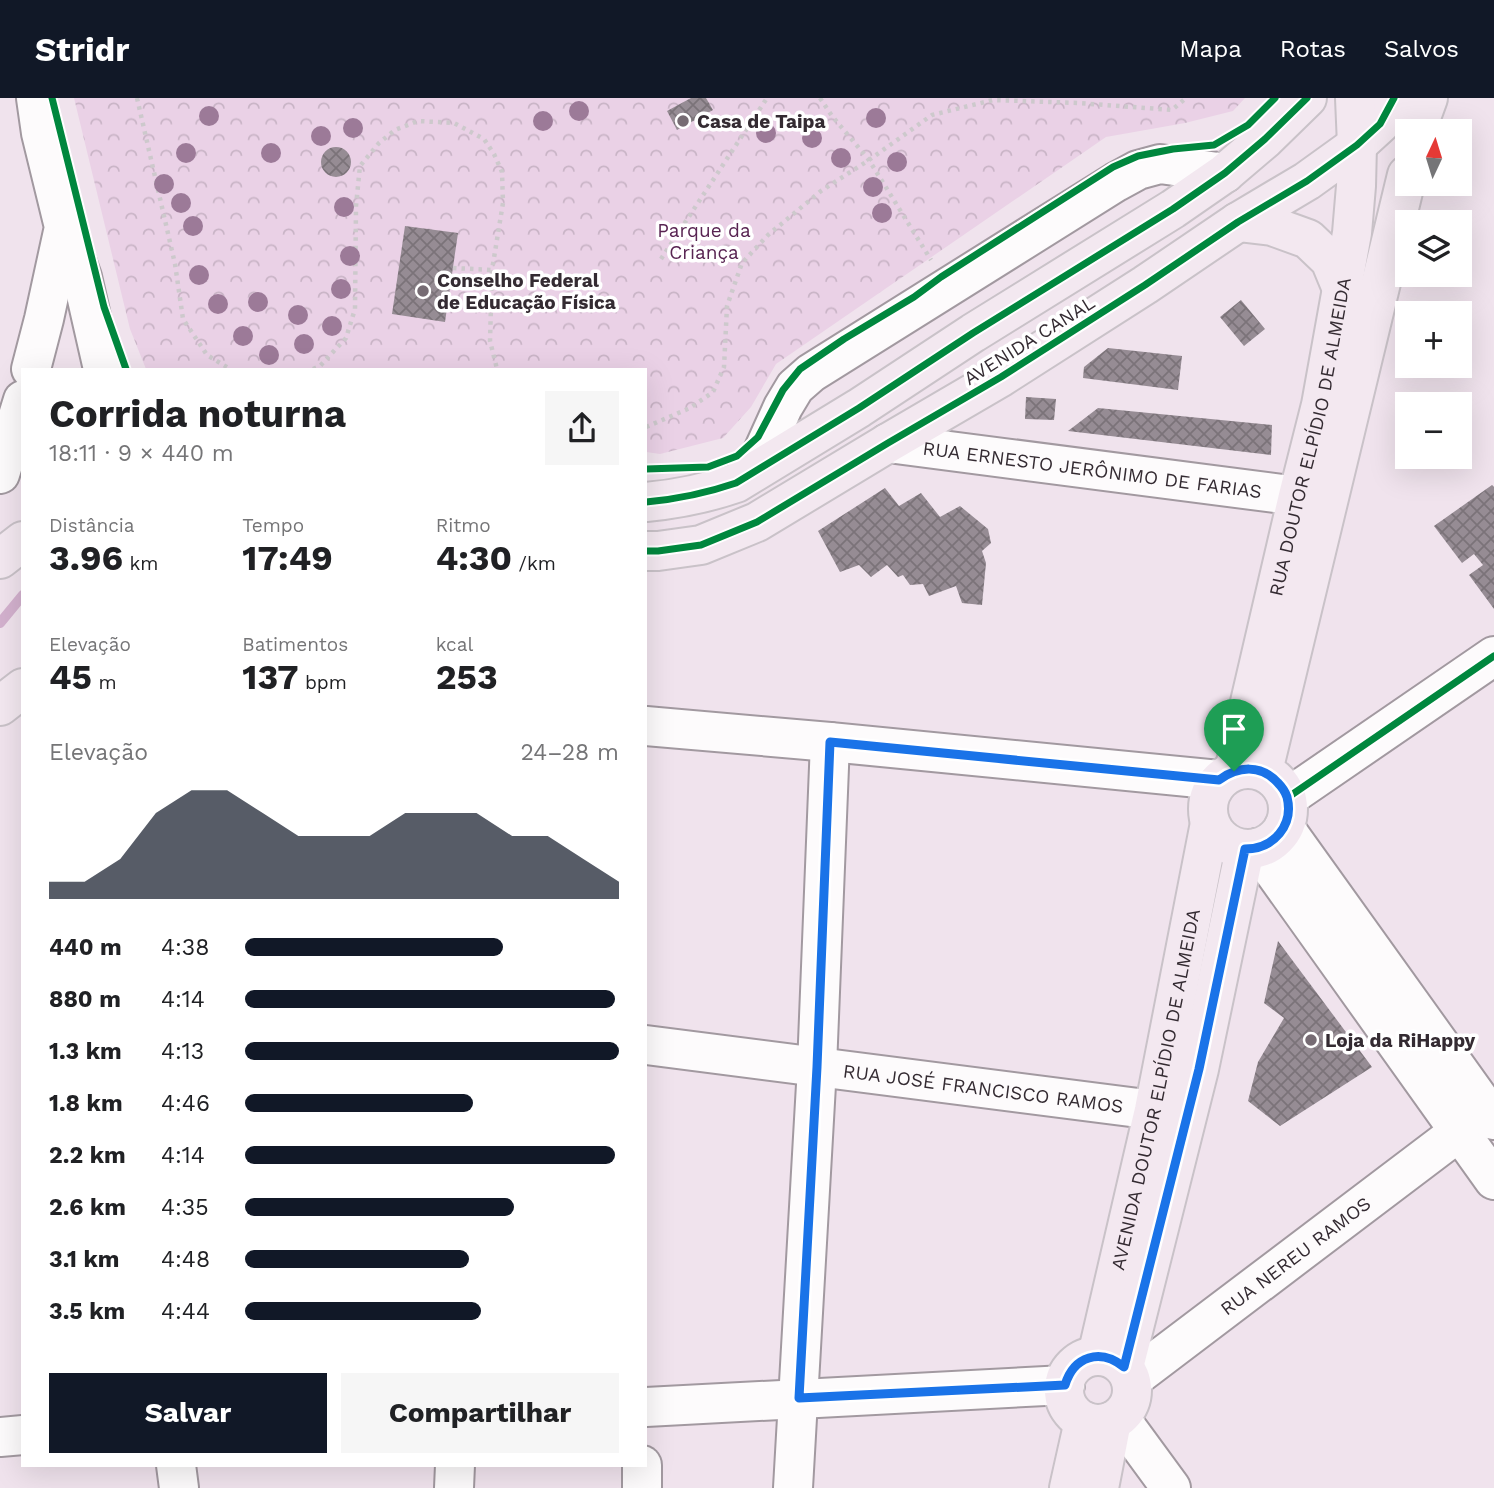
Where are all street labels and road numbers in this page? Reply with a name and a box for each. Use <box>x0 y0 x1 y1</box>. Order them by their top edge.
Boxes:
street label: RUA DOUTOR ELPÍDIO DE ALMEIDA <box>1264 275 1356 598</box>
street label: AVENIDA CANAL <box>959 291 1099 390</box>
street label: RUA ERNESTO JERÔNIMO DE FARIAS <box>921 437 1263 503</box>
street label: AVENIDA DOUTOR ELPÍDIO DE ALMEIDA <box>1106 906 1205 1272</box>
street label: RUA JOSÉ FRANCISCO RAMOS <box>842 1059 1125 1118</box>
street label: RUA NEREU RAMOS <box>1216 1192 1375 1320</box>

